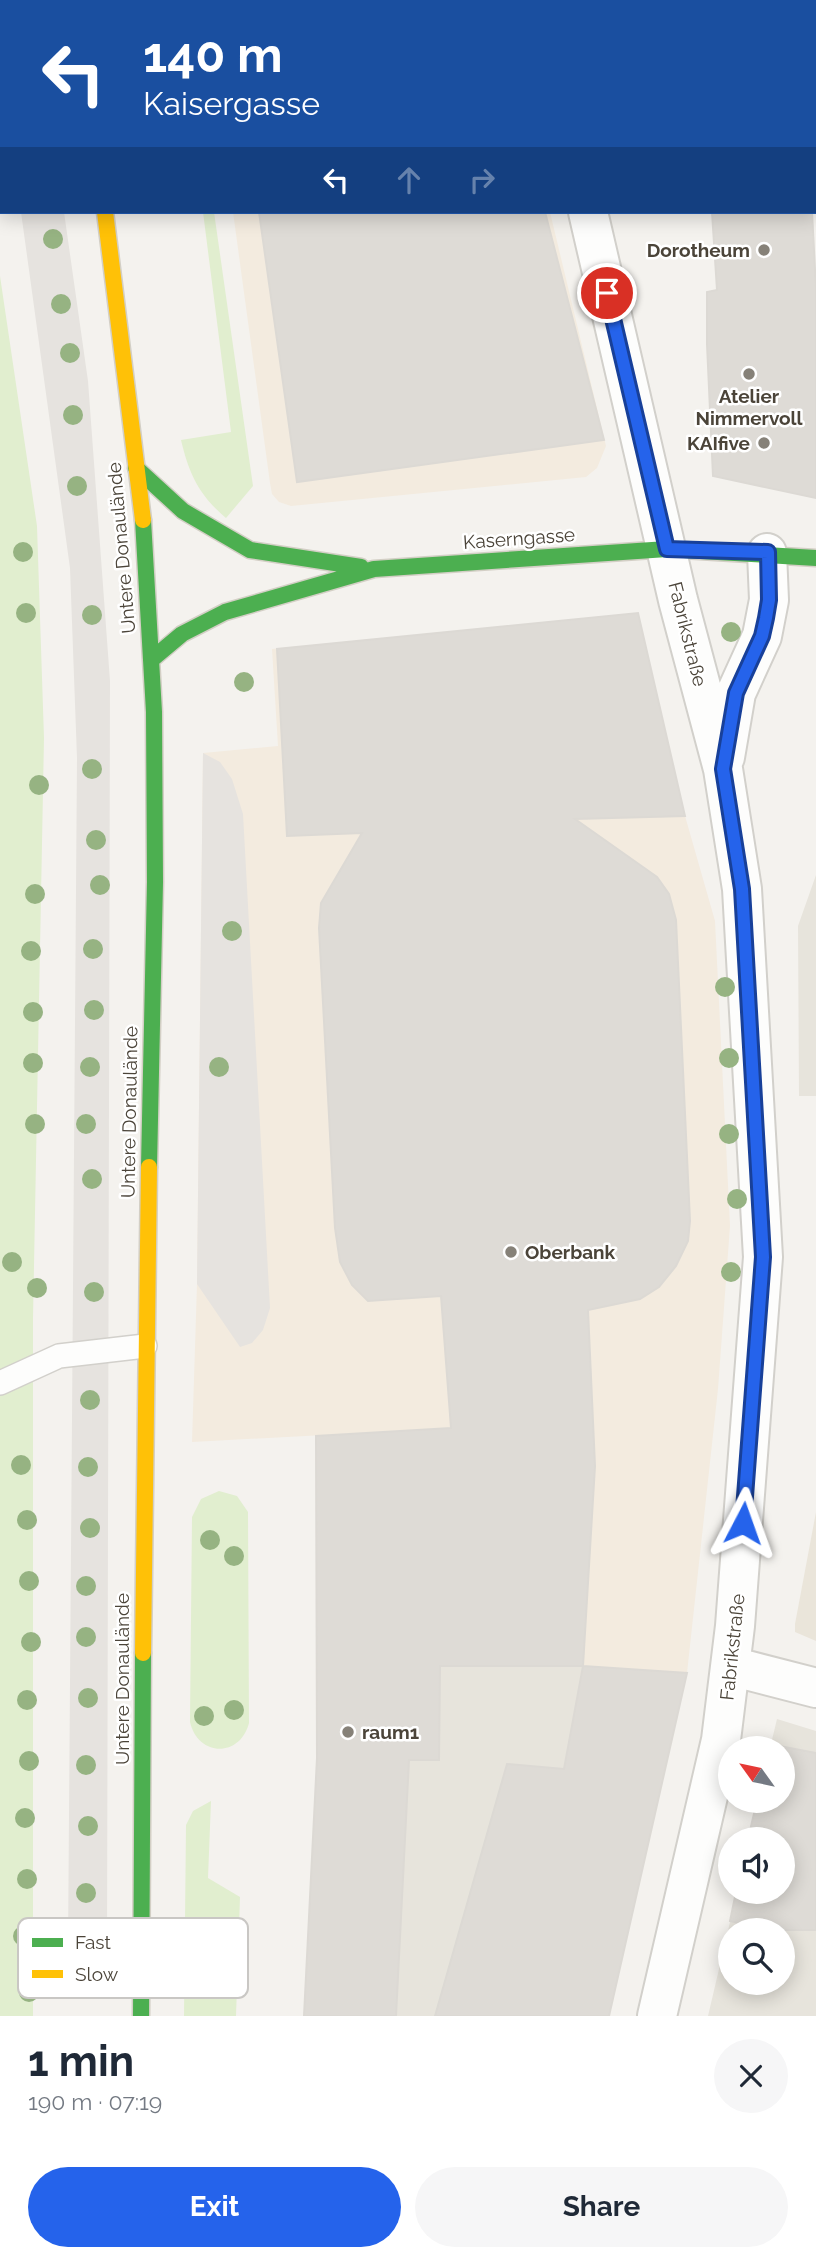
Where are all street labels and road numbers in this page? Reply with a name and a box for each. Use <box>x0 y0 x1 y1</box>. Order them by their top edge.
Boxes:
street label: Untere Donaulände <box>103 461 139 635</box>
street label: Kaserngasse <box>462 523 576 553</box>
street label: Fabrikstraße <box>664 579 712 689</box>
street label: Untere Donaulände <box>116 1026 142 1198</box>
street label: Untere Donaulände <box>111 1593 133 1765</box>
street label: Fabrikstraße <box>715 1593 749 1701</box>

